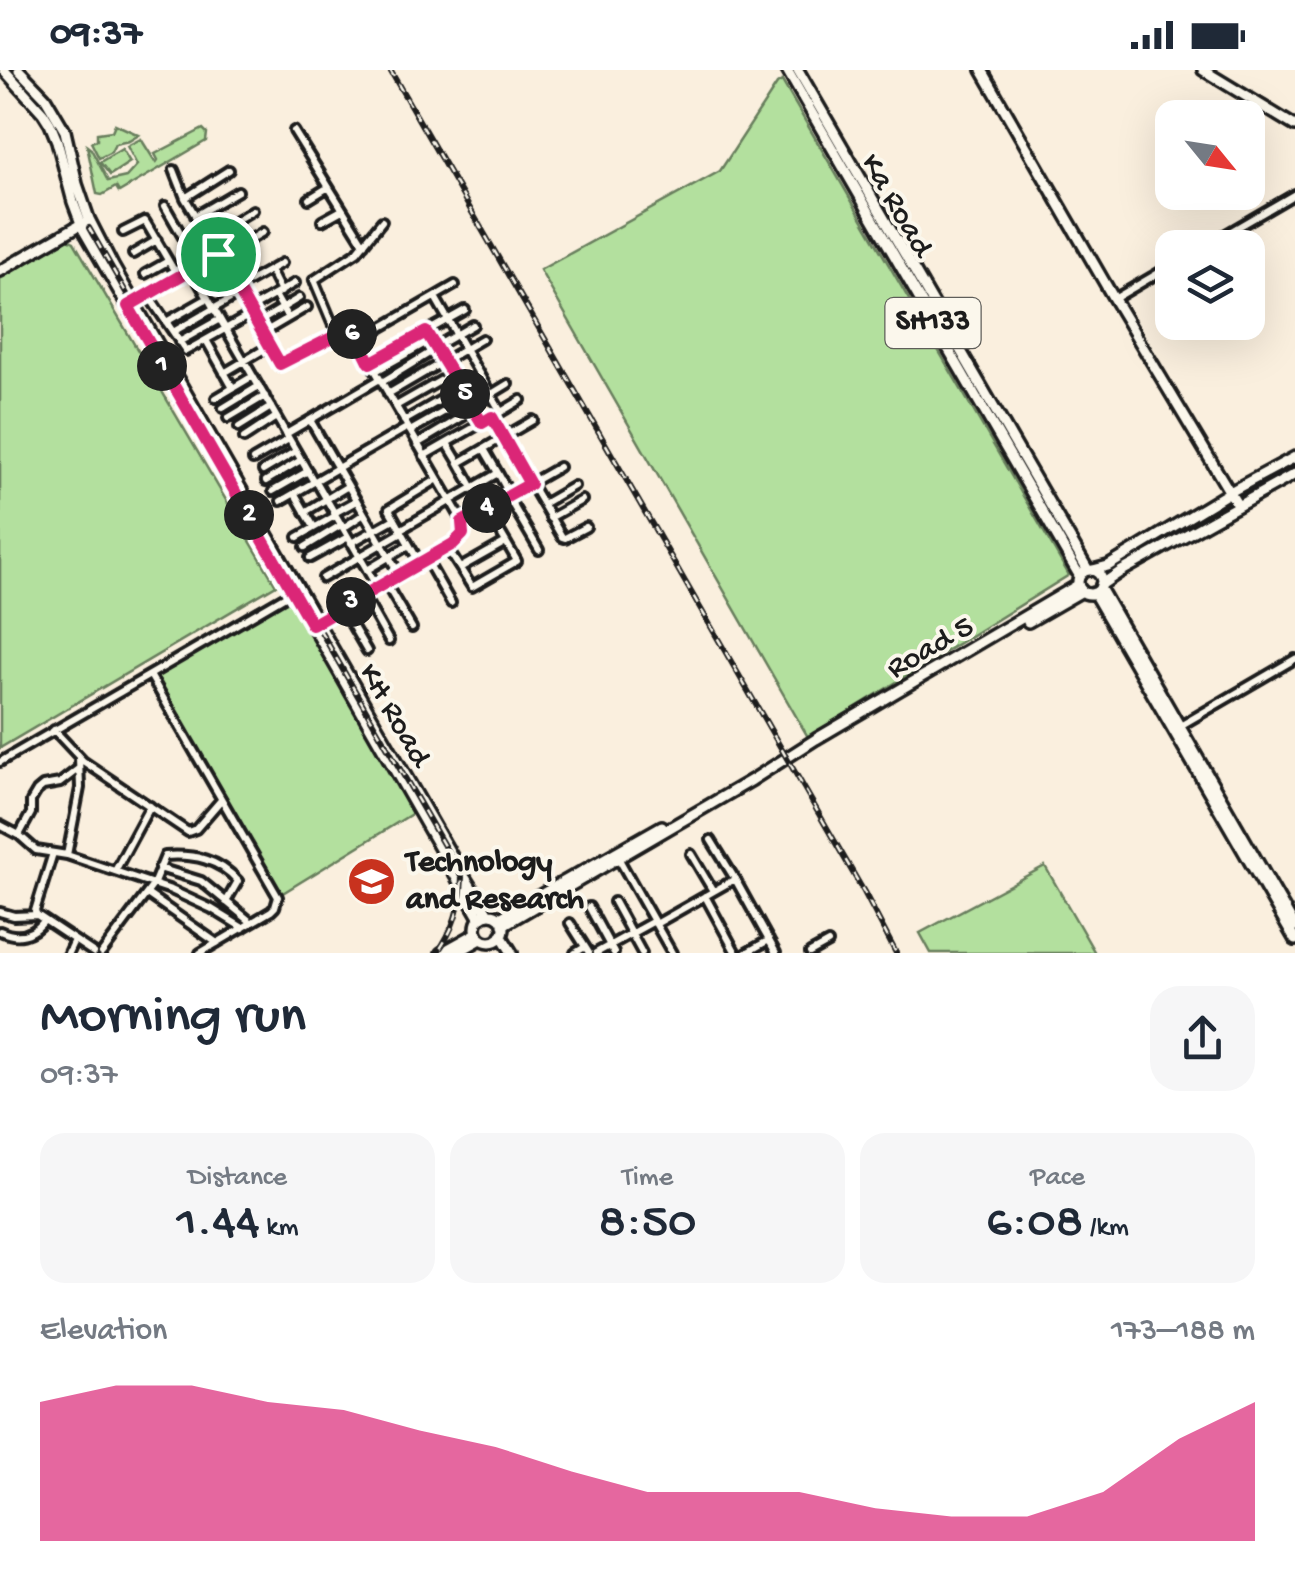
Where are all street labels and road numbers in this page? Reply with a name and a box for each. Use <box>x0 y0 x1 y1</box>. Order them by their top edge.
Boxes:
street label: Ka Road <box>850 148 941 266</box>
road number: SH133 <box>886 298 980 348</box>
street label: Road 5 <box>881 609 981 689</box>
street label: KH Road <box>348 657 439 777</box>

